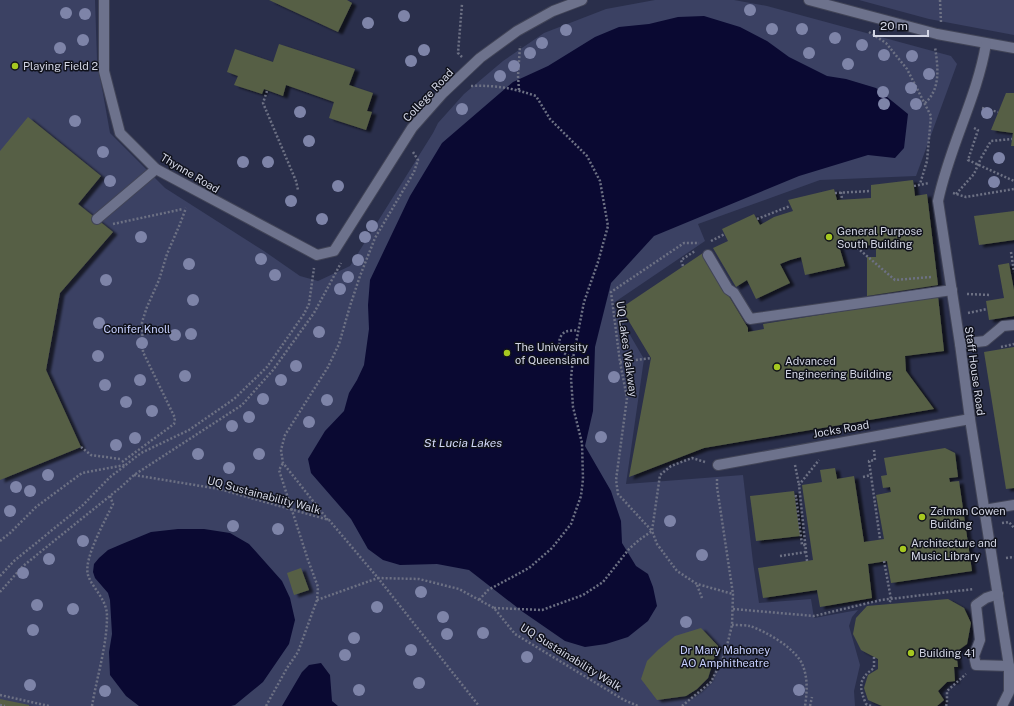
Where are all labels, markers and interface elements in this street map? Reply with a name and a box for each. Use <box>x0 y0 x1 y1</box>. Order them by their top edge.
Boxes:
scale bar <box>874 12 928 38</box>
text: 20 m <box>880 19 908 33</box>
place label: Playing Field 2 <box>23 60 99 72</box>
marker: Playing Field 2 <box>10 61 20 71</box>
street label: College Road <box>401 66 455 124</box>
street label: Thynne Road <box>159 151 221 195</box>
place label: General Purpose South Building <box>837 225 922 250</box>
marker: General Purpose South Building <box>824 232 834 242</box>
street label: UQ Lakes Walkway <box>614 300 640 398</box>
park label: Conifer Knoll <box>104 323 170 335</box>
street label: Staff House Road <box>963 326 987 416</box>
place label: The University of Queensland <box>515 341 589 366</box>
marker: The University of Queensland <box>502 348 512 358</box>
place label: Advanced Engineering Building <box>785 355 892 380</box>
marker: Advanced Engineering Building <box>772 362 782 372</box>
street label: Jocks Road <box>812 418 870 440</box>
water label: St Lucia Lakes <box>424 436 502 450</box>
street label: UQ Sustainability Walk <box>206 474 322 516</box>
place label: Zelman Cowen Building <box>930 505 1006 530</box>
marker: Zelman Cowen Building <box>917 512 927 522</box>
place label: Architecture and Music Library <box>911 537 997 562</box>
marker: Architecture and Music Library <box>898 544 908 554</box>
street label: UQ Sustainability Walk <box>518 621 624 693</box>
park label: Dr Mary Mahoney AO Amphitheatre <box>680 644 770 669</box>
place label: Building 41 <box>919 647 975 659</box>
marker: Building 41 <box>906 648 916 658</box>

